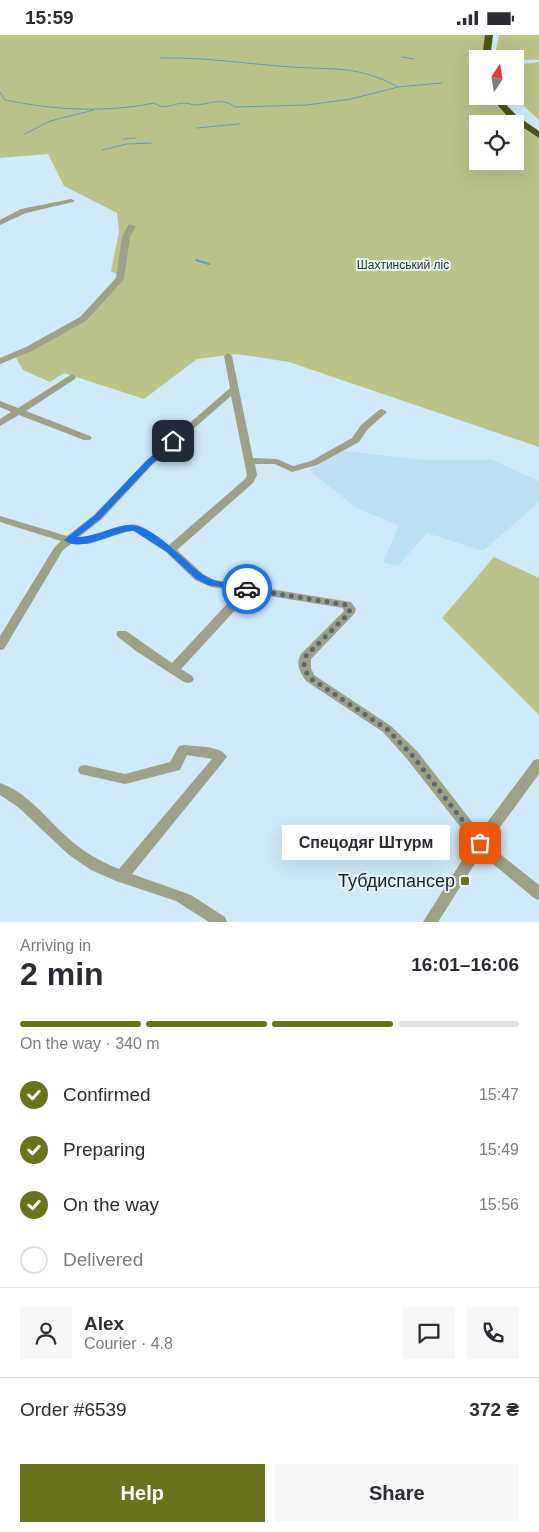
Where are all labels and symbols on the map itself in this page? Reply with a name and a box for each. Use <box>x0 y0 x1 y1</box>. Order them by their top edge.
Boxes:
north arrow <box>469 50 524 105</box>
park label: Шахтинський ліс <box>357 258 449 272</box>
pin <box>152 420 194 462</box>
courier <box>222 564 272 614</box>
pin <box>459 822 501 864</box>
callout: Спецодяг Штурм <box>282 825 450 861</box>
place label: Тубдиспансер <box>338 871 455 891</box>
marker: Тубдиспансер <box>459 875 471 887</box>

